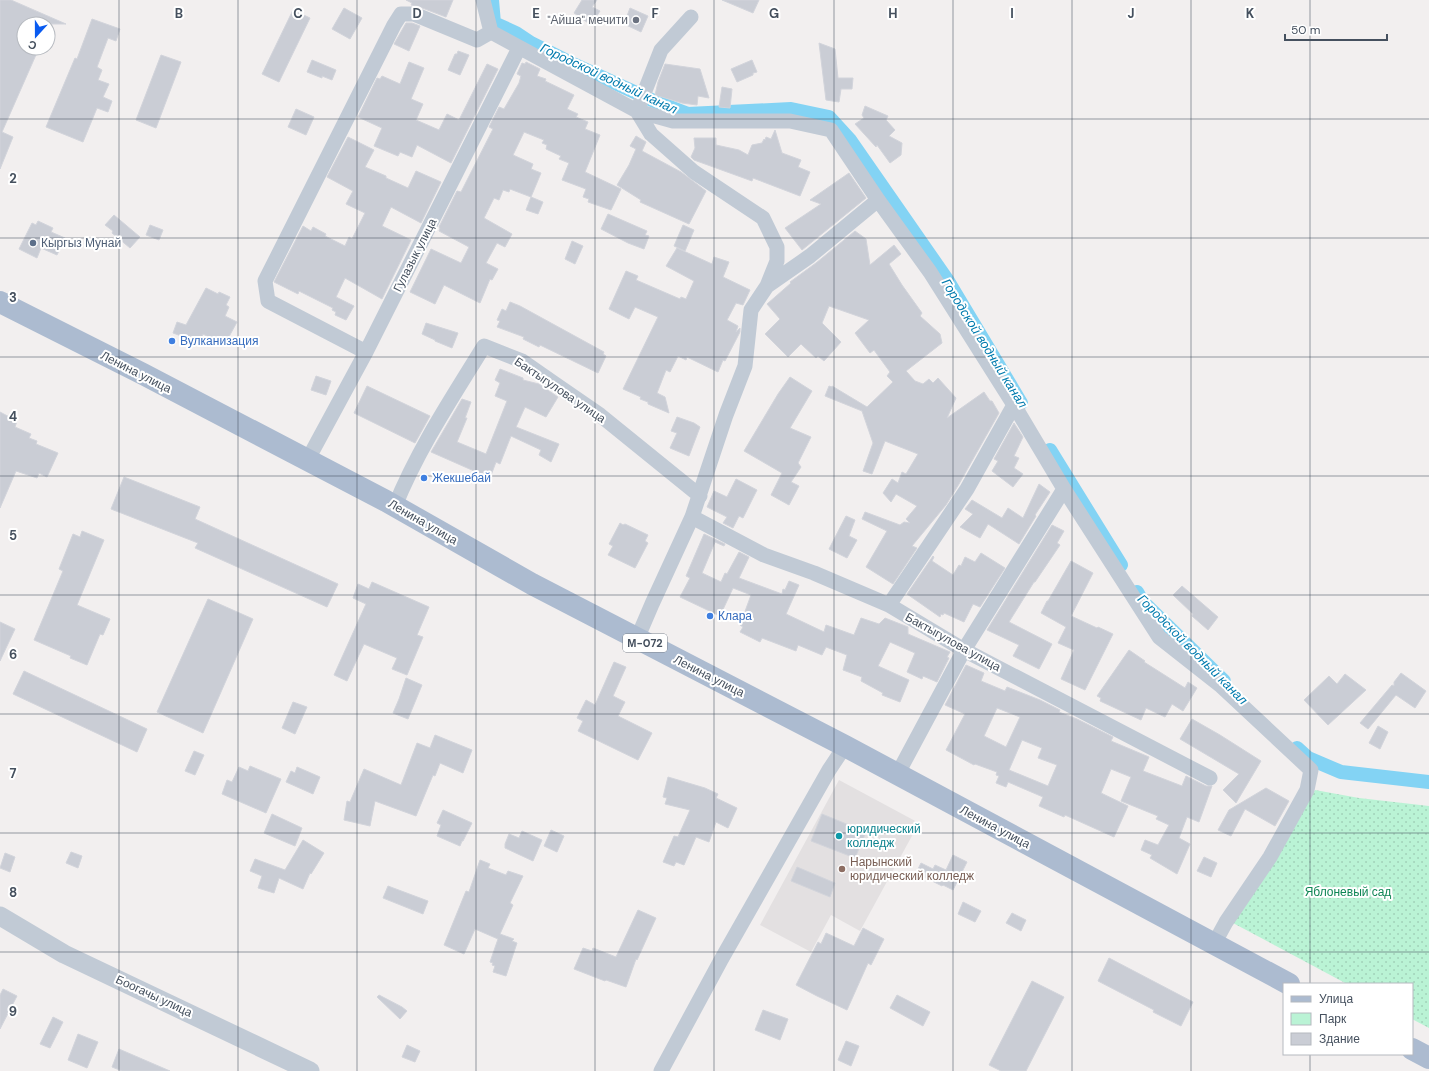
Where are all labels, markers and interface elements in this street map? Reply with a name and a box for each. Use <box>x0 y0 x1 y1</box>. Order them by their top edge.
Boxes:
text: B <box>175 5 183 22</box>
text: C <box>293 5 303 22</box>
text: D <box>412 5 422 22</box>
text: E <box>532 5 540 22</box>
text: F <box>651 5 659 22</box>
text: G <box>769 5 779 22</box>
text: H <box>888 5 898 22</box>
text: I <box>1010 5 1014 22</box>
text: J <box>1127 5 1135 22</box>
text: K <box>1246 5 1255 22</box>
place label: "Айша" мечити <box>547 12 628 28</box>
marker: "Айша" мечити <box>631 15 641 25</box>
north arrow <box>16 16 56 56</box>
scale bar <box>1285 16 1387 42</box>
text: 50 m <box>1291 22 1320 38</box>
text: С <box>26 37 39 53</box>
water label: Городской водный канал <box>537 39 681 118</box>
text: 2 <box>9 170 17 187</box>
street label: Гулазык улица <box>390 215 441 295</box>
place label: Кыргыз Мунай <box>41 235 121 251</box>
marker: Кыргыз Мунай <box>28 238 38 248</box>
water label: Городской водный канал <box>938 275 1032 412</box>
text: 3 <box>9 289 17 306</box>
place label: Вулканизация <box>180 333 258 349</box>
marker: Вулканизация <box>167 336 177 346</box>
street label: Ленина улица <box>98 347 174 397</box>
street label: Бактыгулова улица <box>511 353 609 427</box>
text: 4 <box>9 408 17 425</box>
place label: Жекшебай <box>432 470 491 486</box>
marker: Жекшебай <box>419 473 429 483</box>
street label: Ленина улица <box>385 496 461 548</box>
text: 5 <box>9 527 17 544</box>
water label: Городской водный канал <box>1134 591 1252 709</box>
place label: Клара <box>718 608 752 624</box>
street label: Бактыгулова улица <box>902 609 1004 675</box>
marker: Клара <box>705 611 715 621</box>
road number: М-072 <box>623 634 667 652</box>
text: 6 <box>9 646 17 663</box>
street label: Ленина улица <box>671 651 747 701</box>
text: 7 <box>10 765 17 782</box>
street label: Ленина улица <box>957 802 1033 852</box>
place label: юридический колледж <box>847 821 921 851</box>
marker: юридический колледж <box>834 831 844 841</box>
place label: Нарынский юридический колледж <box>850 854 974 884</box>
marker: Нарынский юридический колледж <box>837 864 847 874</box>
text: 8 <box>9 884 17 901</box>
park label: Яблоневый сад <box>1305 884 1391 900</box>
street label: Боогачы улица <box>113 971 195 1021</box>
legend <box>1283 983 1413 1055</box>
text: Улица <box>1319 991 1353 1007</box>
text: 9 <box>9 1003 17 1020</box>
text: Парк <box>1319 1011 1347 1027</box>
text: Здание <box>1319 1031 1360 1047</box>

